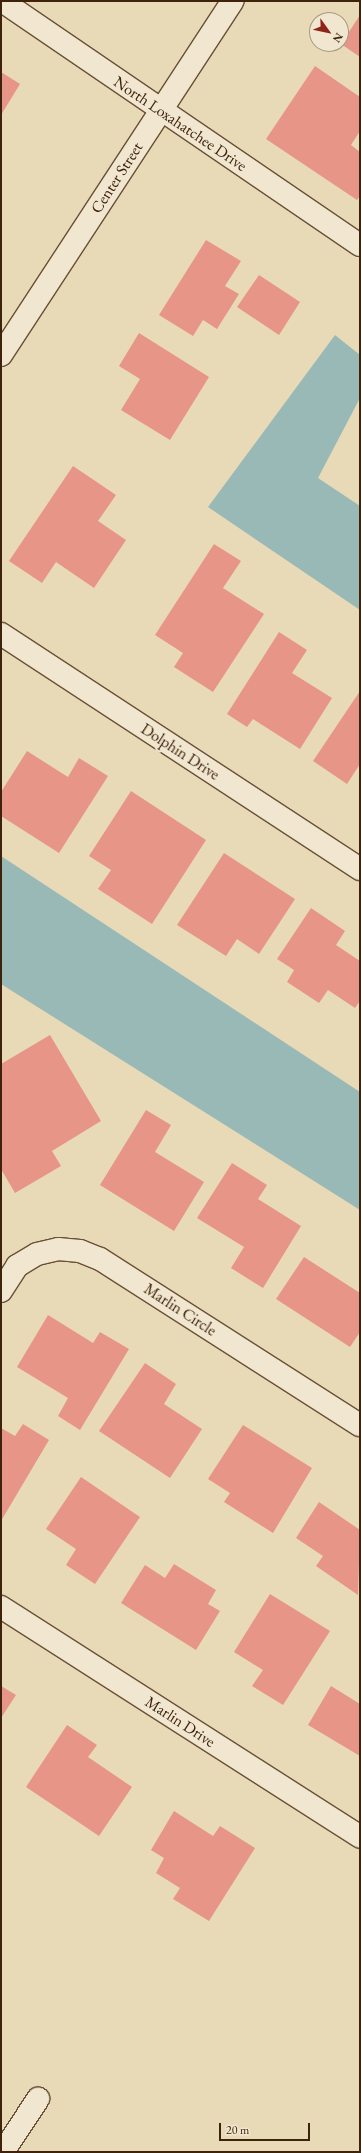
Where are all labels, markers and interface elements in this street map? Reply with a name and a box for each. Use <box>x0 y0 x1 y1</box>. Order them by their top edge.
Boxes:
north arrow <box>309 12 349 52</box>
text: N <box>330 30 347 46</box>
street label: North Loxahatchee Drive <box>110 72 250 176</box>
street label: Center Street <box>87 139 147 217</box>
street label: Dolphin Drive <box>137 720 223 784</box>
street label: Marlin Circle <box>140 1279 220 1341</box>
street label: Marlin Drive <box>141 1692 219 1752</box>
scale bar <box>221 2115 312 2141</box>
text: 20 m <box>226 2122 249 2138</box>

